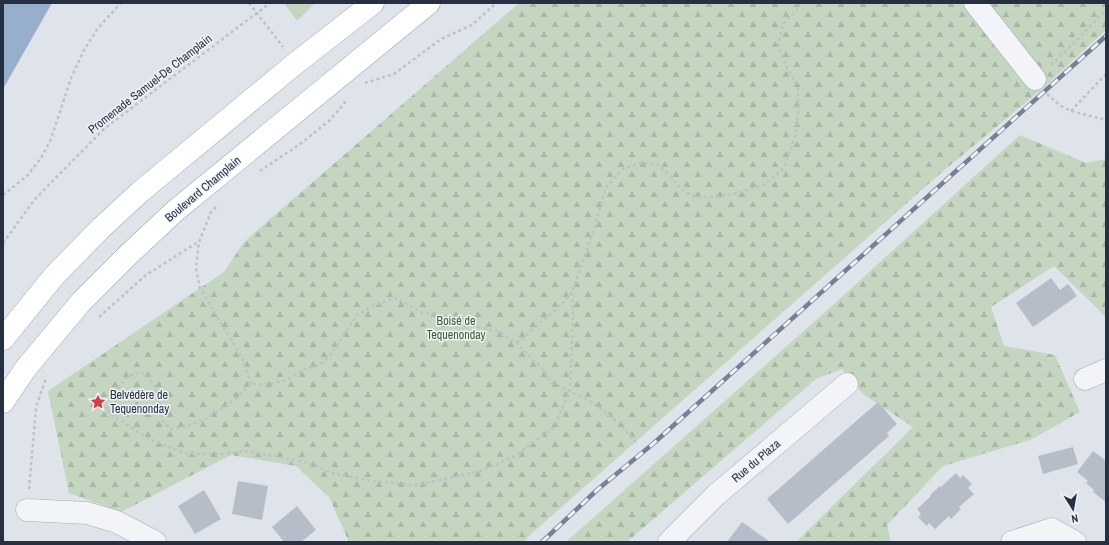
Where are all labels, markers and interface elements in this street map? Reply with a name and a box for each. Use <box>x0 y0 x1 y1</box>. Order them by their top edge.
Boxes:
street label: Promenade Samuel-De Champlain <box>85 31 215 137</box>
street label: Boulevard Champlain <box>162 152 244 226</box>
park label: Boisé de Tequenonday <box>426 313 486 343</box>
place label: Belvédère de Tequenonday <box>110 387 169 417</box>
place icon: Belvédère de Tequenonday <box>89 393 107 411</box>
street label: Rue du Plaza <box>728 436 784 486</box>
north arrow <box>1053 489 1093 529</box>
text: N <box>1070 511 1079 526</box>

